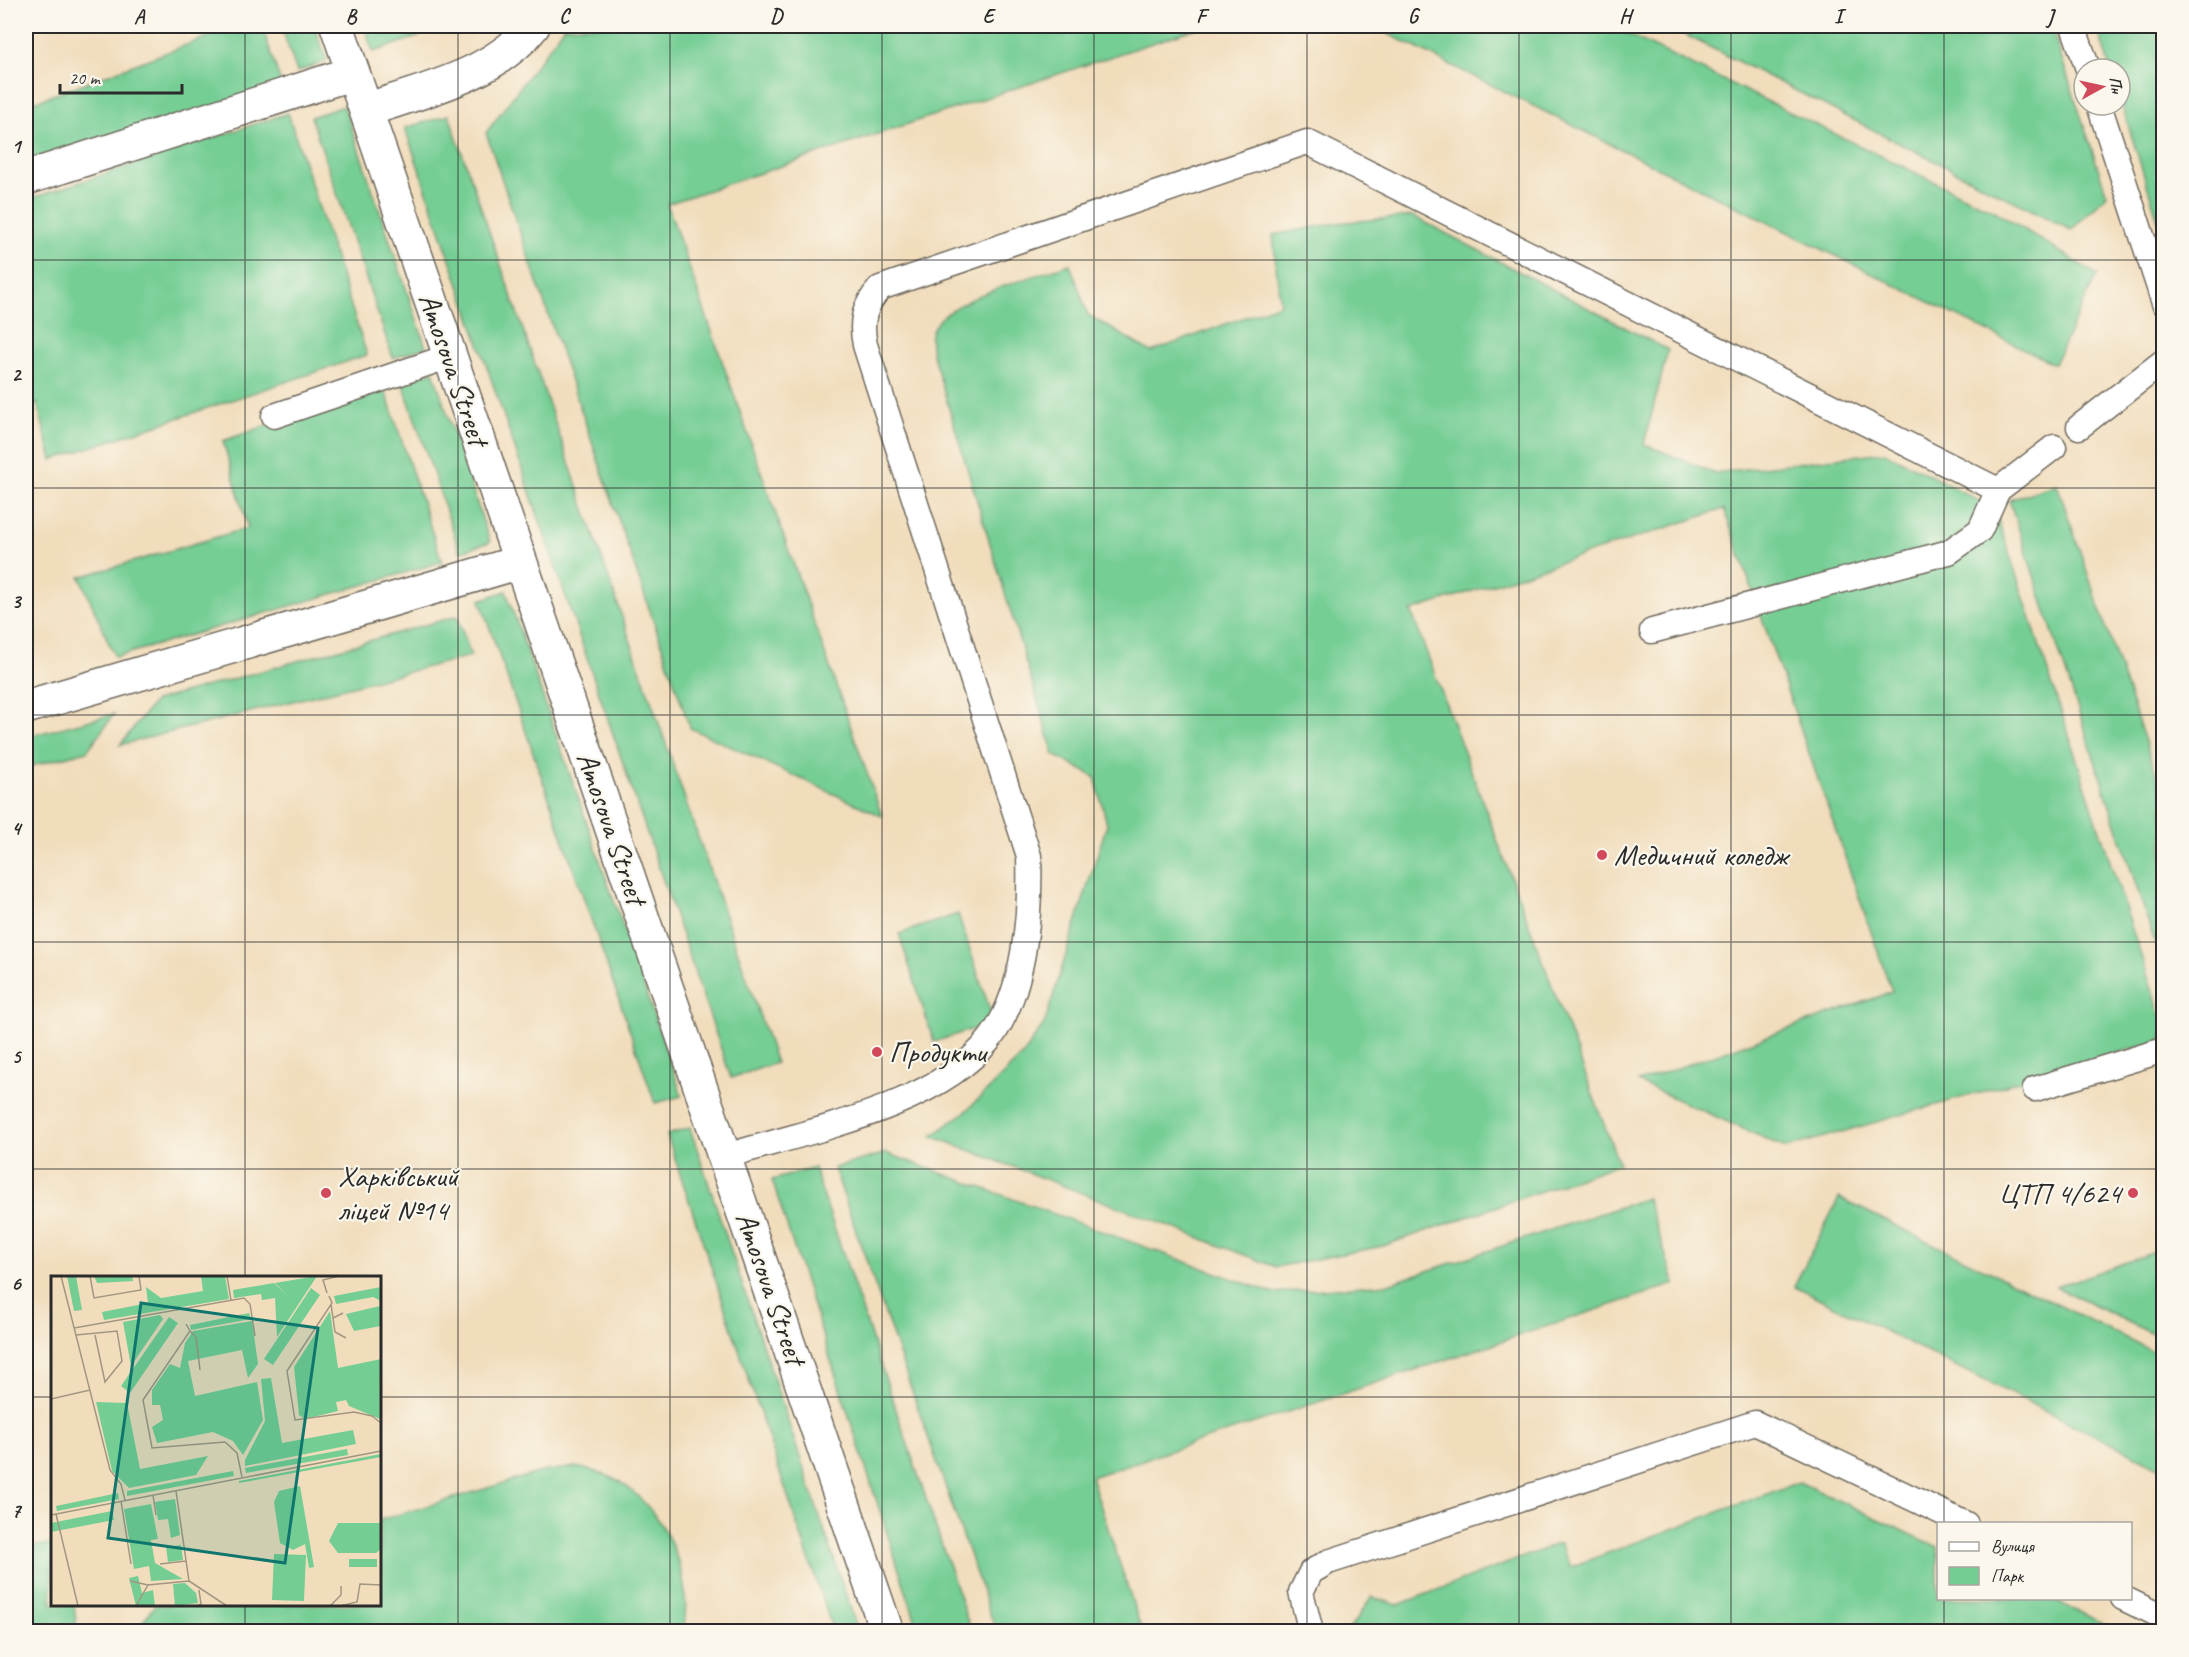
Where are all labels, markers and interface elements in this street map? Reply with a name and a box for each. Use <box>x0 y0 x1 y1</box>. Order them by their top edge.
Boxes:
text: A <box>134 4 146 29</box>
text: B <box>346 4 358 29</box>
text: C <box>559 4 571 29</box>
text: D <box>770 4 784 29</box>
text: E <box>983 4 997 29</box>
text: F <box>1196 4 1210 29</box>
text: G <box>1408 4 1421 29</box>
text: H <box>1619 4 1634 29</box>
text: I <box>1834 4 1847 29</box>
text: J <box>2045 4 2057 29</box>
scale bar <box>60 57 182 95</box>
north arrow <box>2072 57 2132 117</box>
text: 20 m <box>69 67 102 89</box>
text: Пн <box>2105 75 2127 96</box>
text: 1 <box>12 134 23 159</box>
street label: Amosova Street <box>410 288 499 454</box>
text: 2 <box>12 362 23 387</box>
text: 3 <box>12 589 23 614</box>
street label: Amosova Street <box>568 747 657 913</box>
text: 4 <box>12 816 24 841</box>
place label: Медичний коледж <box>1614 836 1791 874</box>
marker: Медичний коледж <box>1595 848 1609 862</box>
place label: Продукти <box>889 1033 988 1071</box>
text: 5 <box>12 1044 23 1069</box>
marker: Продукти <box>870 1045 884 1059</box>
place label: Харківський ліцей №14 <box>338 1157 460 1229</box>
place label: ЦТП 4/624 <box>1998 1174 2123 1212</box>
marker: Харківський ліцей №14 <box>319 1186 333 1200</box>
marker: ЦТП 4/624 <box>2126 1186 2140 1200</box>
street label: Amosova Street <box>727 1207 816 1373</box>
text: 6 <box>11 1271 22 1296</box>
inset map <box>51 1276 381 1606</box>
text: 7 <box>12 1498 23 1523</box>
legend <box>1937 1522 2132 1600</box>
text: Вулиця <box>1991 1535 2035 1557</box>
text: Парк <box>1991 1565 2025 1587</box>

